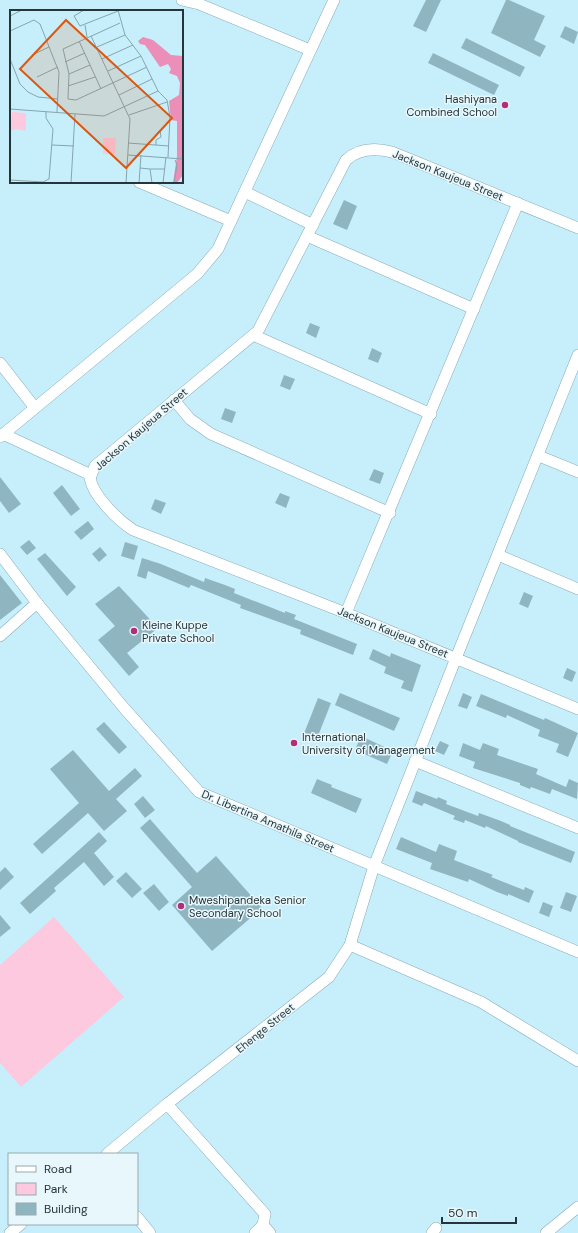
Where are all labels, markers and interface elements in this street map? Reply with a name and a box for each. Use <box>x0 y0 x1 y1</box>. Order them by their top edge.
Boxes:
inset map <box>10 10 183 183</box>
place label: Hashiyana Combined School <box>406 92 497 119</box>
marker: Hashiyana Combined School <box>500 100 510 110</box>
street label: Jackson Kaujeua Street <box>391 146 505 204</box>
street label: Jackson Kaujeua Street <box>92 385 190 473</box>
street label: Jackson Kaujeua Street <box>336 603 450 661</box>
place label: Kleine Kuppe Private School <box>142 618 214 645</box>
marker: Kleine Kuppe Private School <box>129 626 139 636</box>
place label: International University of Management <box>302 730 435 757</box>
marker: International University of Management <box>289 738 299 748</box>
street label: Dr. Libertina Amathila Street <box>200 787 336 855</box>
place label: Mweshipandeka Senior Secondary School <box>189 893 306 920</box>
marker: Mweshipandeka Senior Secondary School <box>176 901 186 911</box>
street label: Ehenge Street <box>233 1000 297 1056</box>
legend <box>8 1153 138 1225</box>
text: Road <box>44 1161 72 1177</box>
text: Park <box>44 1181 68 1197</box>
scale bar <box>442 1199 516 1225</box>
text: Building <box>44 1201 88 1217</box>
text: 50 m <box>448 1205 477 1221</box>

